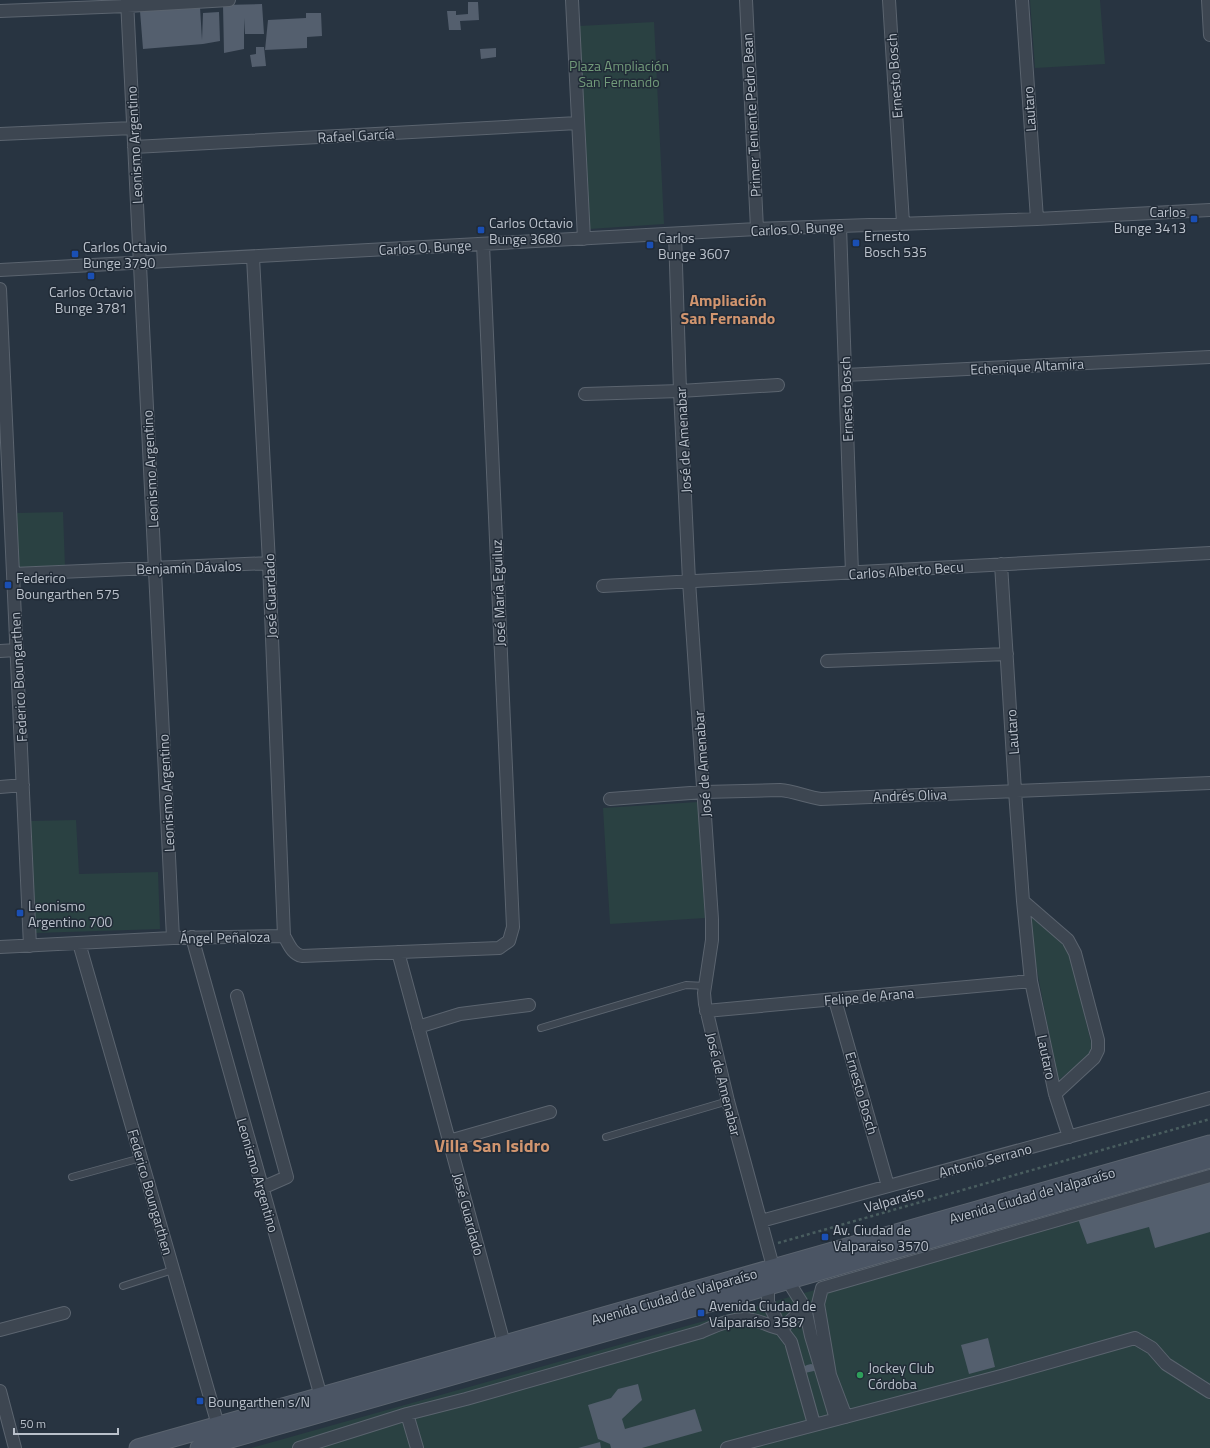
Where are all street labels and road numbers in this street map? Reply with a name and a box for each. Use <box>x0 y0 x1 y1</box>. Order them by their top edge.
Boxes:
street label: Primer Teniente Pedro Bean <box>736 32 766 198</box>
street label: Ernesto Bosch <box>881 33 907 119</box>
street label: Leonismo Argentino <box>120 85 148 205</box>
street label: Lautaro <box>1017 86 1041 132</box>
street label: Rafael García <box>317 122 395 148</box>
street label: Carlos O. Bunge <box>750 215 844 241</box>
street label: Carlos O. Bunge <box>378 234 472 260</box>
street label: Echenique Altamira <box>970 353 1084 379</box>
street label: Ernesto Bosch <box>834 356 858 442</box>
street label: José de Amenabar <box>670 386 696 494</box>
street label: Leonismo Argentino <box>136 409 164 529</box>
street label: José María Eguiluz <box>486 539 510 647</box>
street label: José Guardado <box>258 553 282 639</box>
street label: Benjamín Dávalos <box>136 555 242 579</box>
street label: Carlos Alberto Becu <box>848 556 964 584</box>
street label: Federico Boungarthen <box>4 611 32 743</box>
street label: Lautaro <box>1000 709 1024 755</box>
street label: José de Amenabar <box>688 710 716 818</box>
street label: Leonismo Argentino <box>152 733 180 853</box>
street label: Andrés Oliva <box>873 783 947 807</box>
street label: Ángel Peñaloza <box>180 926 270 948</box>
street label: Felipe de Arana <box>823 982 915 1010</box>
street label: José de Amenabar <box>701 1030 747 1138</box>
street label: Lautaro <box>1032 1033 1062 1081</box>
street label: Ernesto Bosch <box>840 1049 884 1137</box>
street label: Leonismo Argentino <box>232 1115 284 1235</box>
street label: Federico Boungarthen <box>123 1127 179 1257</box>
street label: Antonio Serrano <box>936 1138 1034 1182</box>
street label: Avenida Ciudad de Valparaíso <box>947 1161 1117 1229</box>
street label: José Guardado <box>448 1170 490 1258</box>
street label: Valparaíso <box>862 1180 926 1218</box>
street label: Avenida Ciudad de Valparaíso <box>589 1262 759 1330</box>

